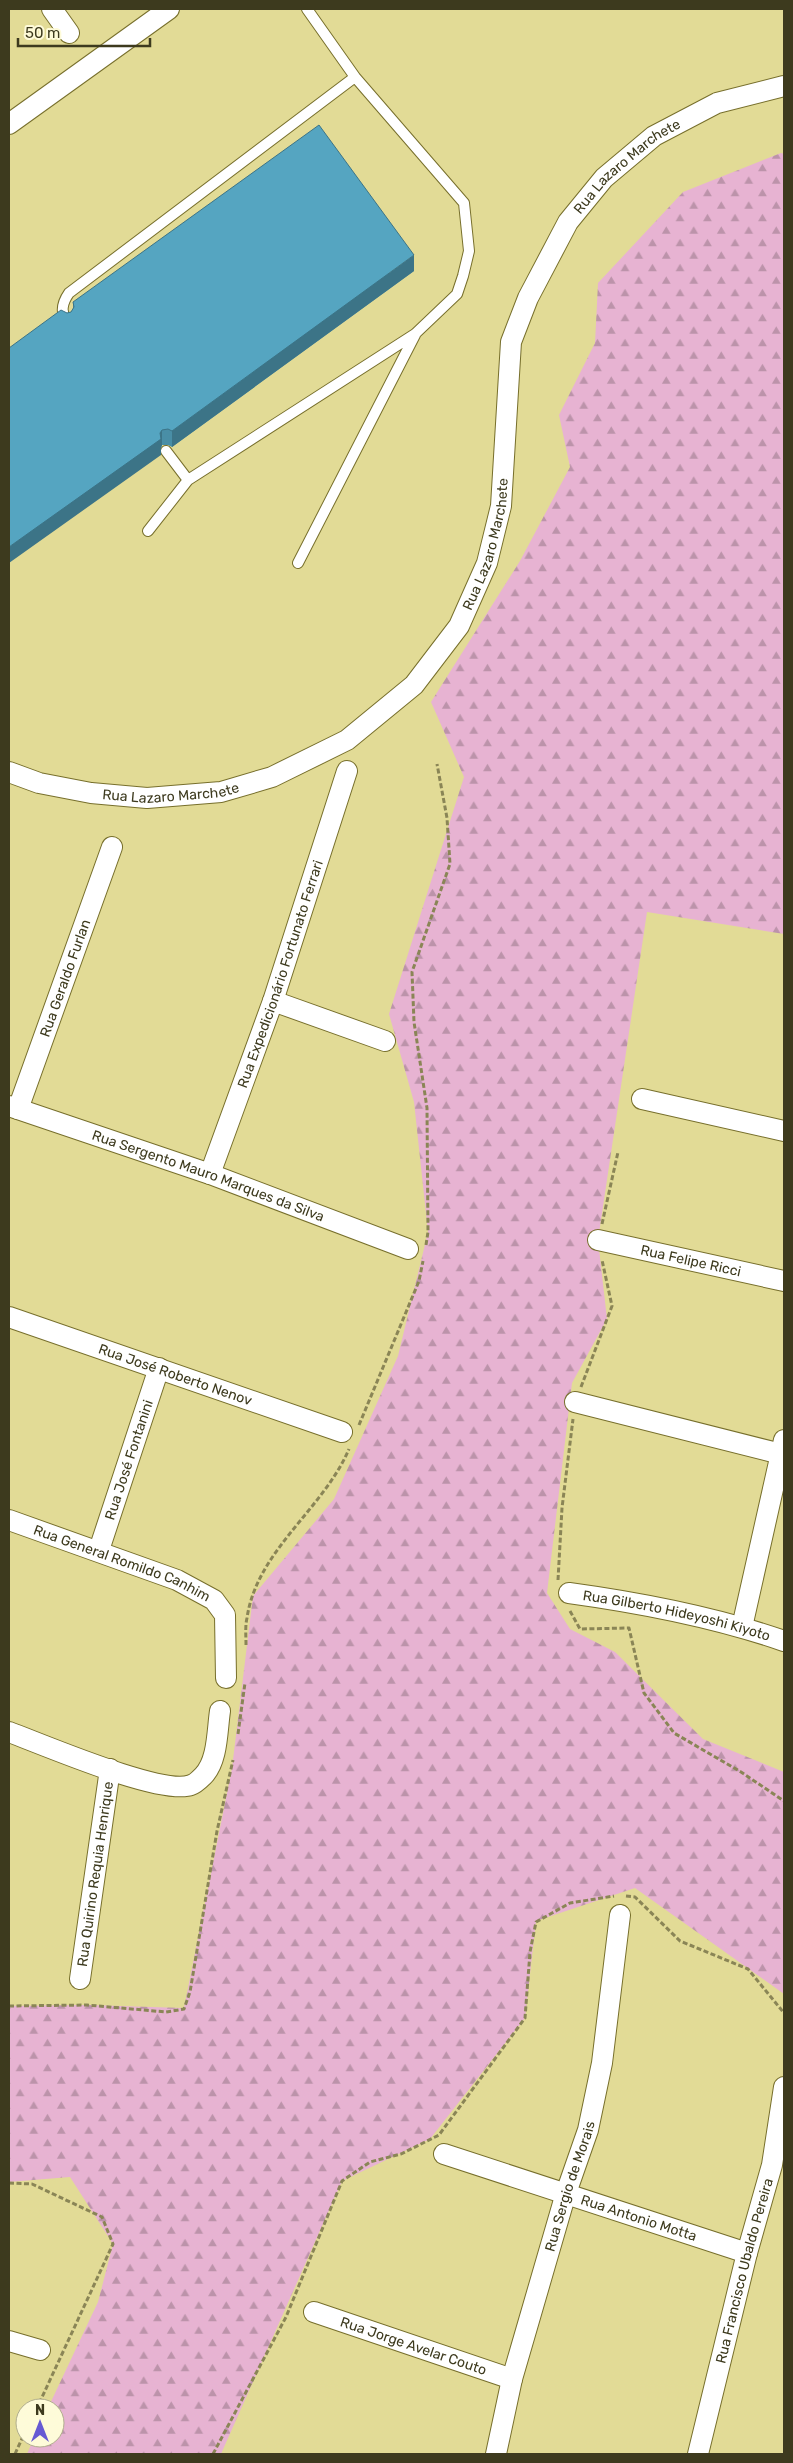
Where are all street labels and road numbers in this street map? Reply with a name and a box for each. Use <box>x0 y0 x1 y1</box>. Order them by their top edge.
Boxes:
street label: Rua Lazaro Marchete <box>570 116 684 217</box>
street label: Rua Lazaro Marchete <box>459 477 512 613</box>
street label: Rua Lazaro Marchete <box>102 779 241 807</box>
street label: Rua Expedicionário Fortunato Ferrari <box>234 858 327 1090</box>
street label: Rua Geraldo Furlan <box>37 917 94 1039</box>
street label: Rua Sergento Mauro Marques da Silva <box>90 1127 327 1225</box>
street label: Rua Felipe Ricci <box>639 1242 743 1280</box>
street label: Rua José Roberto Nenov <box>96 1341 254 1409</box>
street label: Rua José Fontanini <box>101 1398 157 1522</box>
street label: Rua General Romildo Canhim <box>31 1521 213 1605</box>
street label: Rua Gilberto Hideyoshi Kiyoto <box>582 1587 772 1645</box>
street label: Rua Quirino Requia Henrique <box>74 1780 117 1968</box>
street label: Rua Sergio de Morais <box>541 2120 599 2254</box>
street label: Rua Francisco Ubaldo Pereira <box>712 2176 777 2365</box>
street label: Rua Antonio Motta <box>579 2191 699 2245</box>
street label: Rua Jorge Avelar Couto <box>338 2313 489 2379</box>

